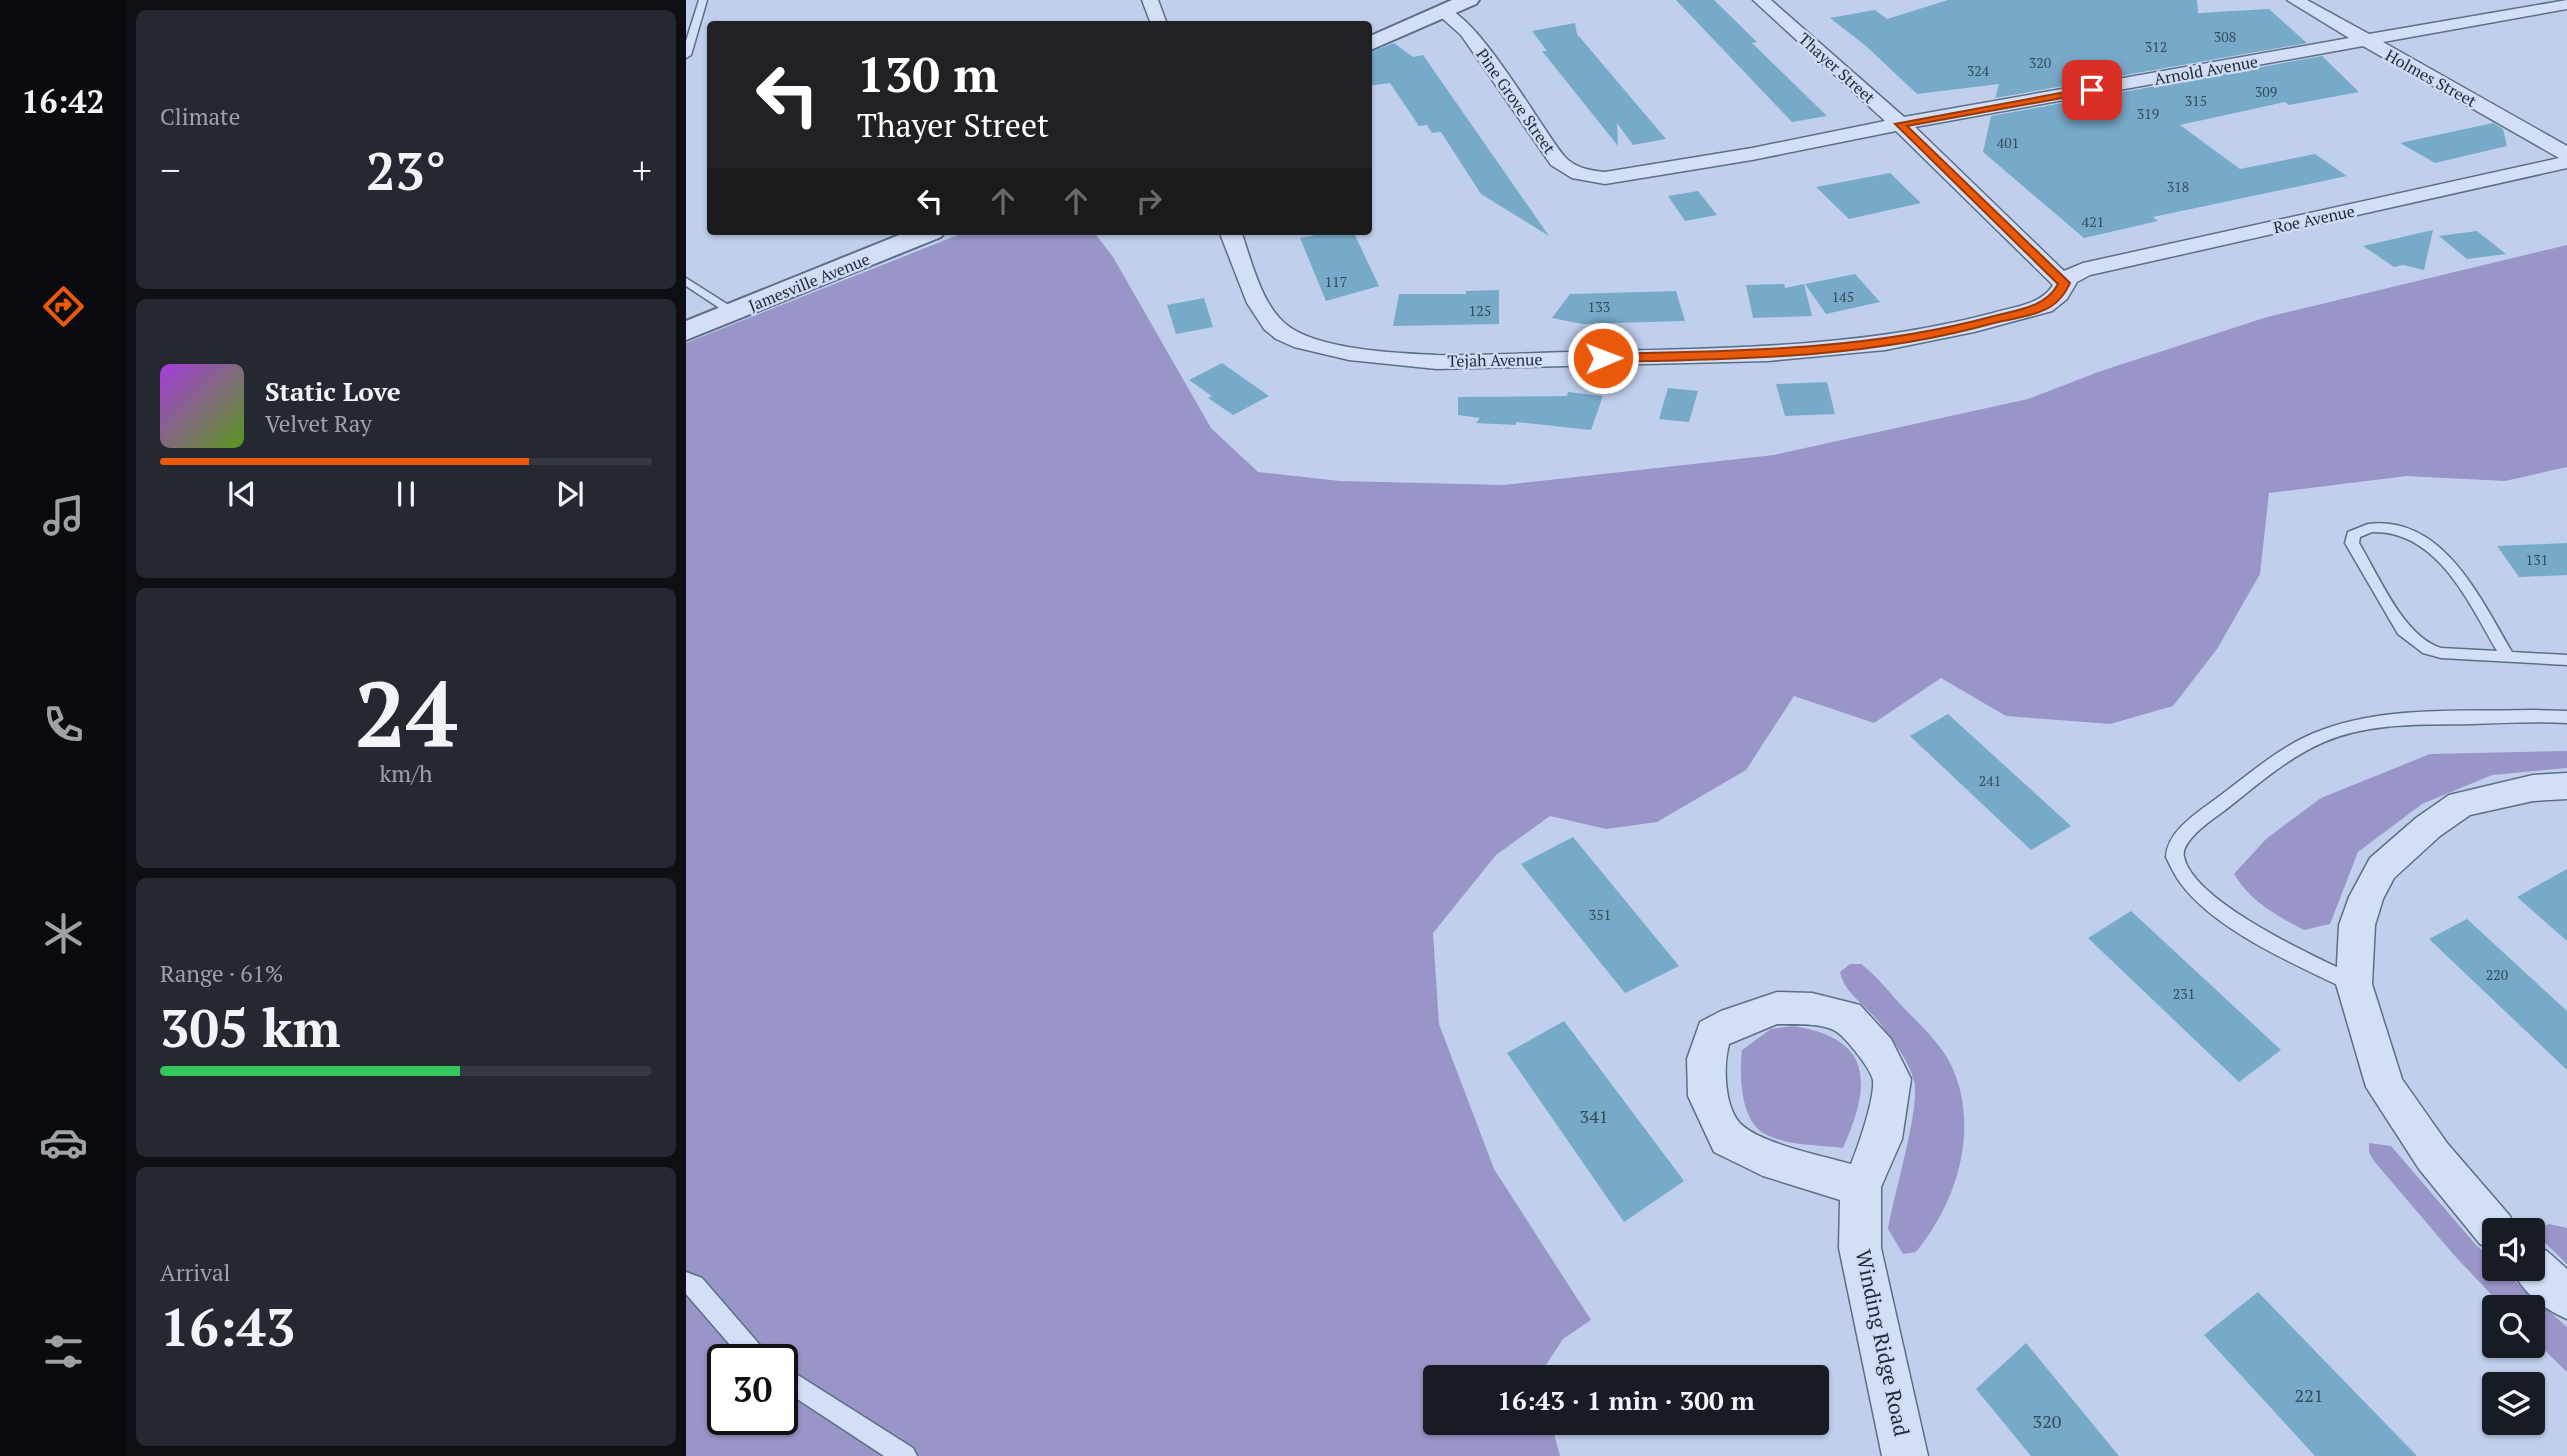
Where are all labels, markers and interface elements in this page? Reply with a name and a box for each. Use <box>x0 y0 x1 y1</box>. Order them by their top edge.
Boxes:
house number: 308 <box>2214 27 2236 46</box>
street label: Thayer Street <box>1794 28 1880 108</box>
house number: 312 <box>2145 37 2167 56</box>
text: 130 m <box>857 41 999 106</box>
street label: Pine Grove Street <box>1471 44 1561 158</box>
street label: Holmes Street <box>2382 44 2480 112</box>
icon: left <box>742 49 833 140</box>
street label: Arnold Avenue <box>2152 50 2260 90</box>
house number: 320 <box>2029 53 2051 72</box>
pin <box>2062 60 2122 120</box>
house number: 324 <box>1967 61 1990 80</box>
icon: arrive <box>2073 71 2111 109</box>
text: 16:42 <box>21 80 105 122</box>
house number: 309 <box>2255 82 2277 101</box>
house number: 315 <box>2185 91 2207 110</box>
text: Climate <box>160 101 240 132</box>
text: Thayer Street <box>857 104 1049 146</box>
house number: 319 <box>2137 104 2159 123</box>
house number: 401 <box>1997 133 2019 152</box>
text: 23° <box>366 136 446 205</box>
text: − <box>160 145 180 195</box>
text: + <box>632 145 652 195</box>
house number: 318 <box>2167 177 2189 196</box>
icon: left <box>911 182 949 220</box>
icon: ahead <box>984 182 1022 220</box>
icon: ahead <box>1057 182 1095 220</box>
icon: right <box>1130 182 1168 220</box>
street label: Roe Avenue <box>2271 200 2357 238</box>
house number: 421 <box>2082 212 2104 231</box>
street label: Jamesville Avenue <box>745 248 873 316</box>
house number: 117 <box>1325 272 1347 291</box>
icon: directions <box>39 282 88 331</box>
house number: 145 <box>1832 287 1854 306</box>
house number: 133 <box>1588 297 1610 316</box>
house number: 125 <box>1469 301 1491 320</box>
position arrow <box>1566 321 1640 395</box>
street label: Tejah Avenue <box>1447 348 1543 372</box>
text: Static Love <box>265 374 401 408</box>
text: Velvet Ray <box>265 408 372 439</box>
icon: previous <box>223 475 261 513</box>
icon: pause <box>387 475 425 513</box>
icon: next <box>551 475 589 513</box>
icon: music <box>39 491 88 540</box>
house number: 131 <box>2526 550 2548 569</box>
text: 24 <box>355 652 457 773</box>
icon: phone <box>39 700 88 749</box>
text: km/h <box>379 758 433 789</box>
house number: 241 <box>1979 771 2001 790</box>
house number: 351 <box>1589 905 1611 924</box>
icon: climate <box>39 909 88 958</box>
text: Range · 61% <box>160 958 283 989</box>
house number: 220 <box>2486 965 2508 984</box>
house number: 231 <box>2173 984 2195 1003</box>
text: 305 km <box>160 993 341 1062</box>
house number: 341 <box>1580 1104 1608 1128</box>
icon: car <box>39 1118 88 1167</box>
map controls <box>2482 1218 2545 1435</box>
button: sound <box>2482 1218 2545 1281</box>
street label: Winding Ridge Road <box>1850 1247 1916 1439</box>
text: Arrival <box>160 1257 231 1288</box>
text: 16:43 <box>160 1292 295 1361</box>
button: search <box>2482 1295 2545 1358</box>
icon: filters <box>39 1327 88 1376</box>
speed limit sign: 30 <box>707 1344 798 1435</box>
button: layers <box>2482 1372 2545 1435</box>
text: 16:43 · 1 min · 300 m <box>1497 1383 1755 1417</box>
house number: 221 <box>2295 1383 2323 1407</box>
house number: 320 <box>2033 1409 2061 1433</box>

